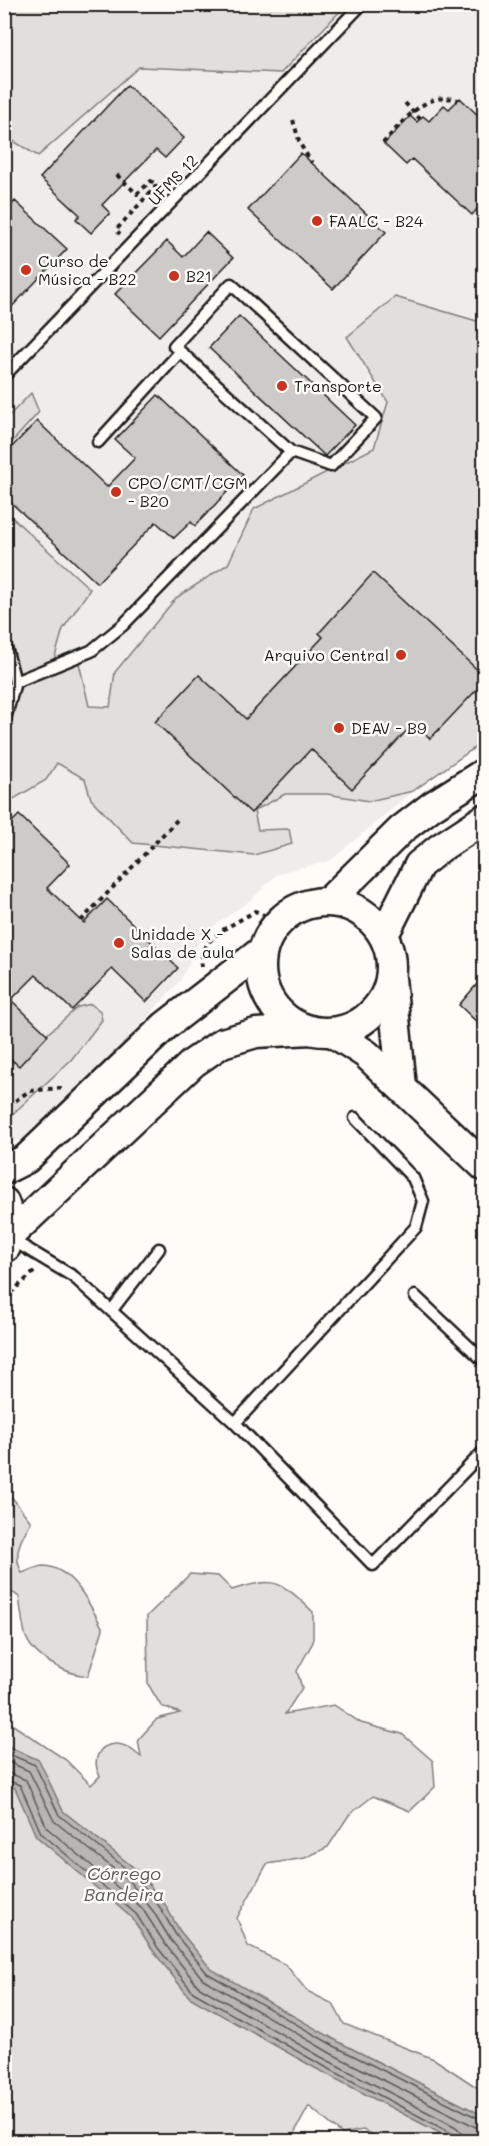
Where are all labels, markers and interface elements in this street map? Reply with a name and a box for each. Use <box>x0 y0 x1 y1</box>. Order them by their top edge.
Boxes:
street label: UFMS 12 <box>143 150 202 209</box>
place label: FAALC - B24 <box>329 210 424 231</box>
marker: FAALC - B24 <box>310 214 324 228</box>
place label: Curso de Música - B22 <box>38 250 136 289</box>
marker: Curso de Música - B22 <box>19 263 33 277</box>
place label: B21 <box>186 265 212 286</box>
marker: B21 <box>167 269 181 283</box>
place label: Transporte <box>294 375 382 396</box>
marker: Transporte <box>275 379 289 393</box>
place label: CPO/CMT/CGM - B20 <box>128 472 248 511</box>
marker: CPO/CMT/CGM - B20 <box>109 485 123 499</box>
place label: Arquivo Central <box>264 644 389 665</box>
marker: Arquivo Central <box>394 648 408 662</box>
place label: DEAV - B9 <box>351 717 427 738</box>
marker: DEAV - B9 <box>332 721 346 735</box>
place label: Unidade X - Salas de aula <box>131 923 235 962</box>
marker: Unidade X - Salas de aula <box>112 936 126 950</box>
water label: Córrego Bandeira <box>84 1861 164 1906</box>

